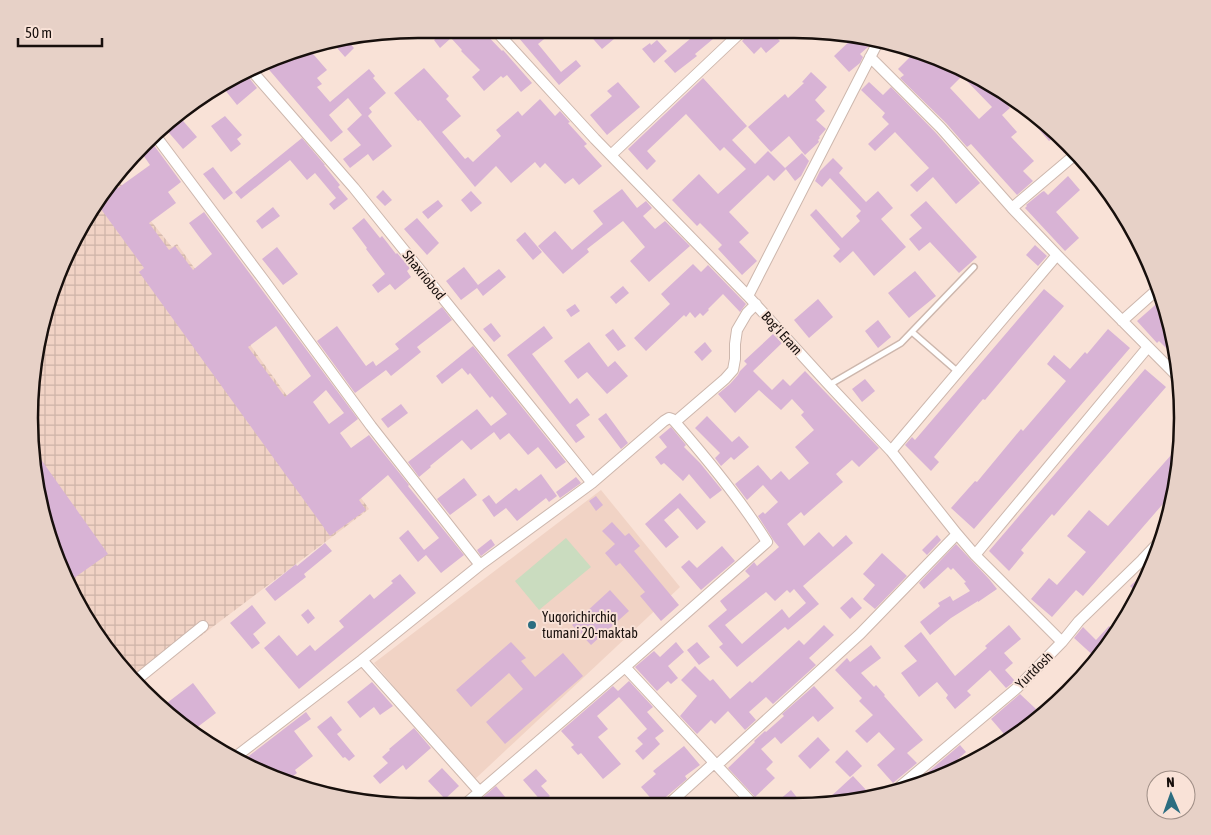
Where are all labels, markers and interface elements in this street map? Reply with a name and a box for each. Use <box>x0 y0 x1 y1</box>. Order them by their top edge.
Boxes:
scale bar <box>18 15 101 47</box>
text: 50 m <box>25 24 52 41</box>
street label: Shaxriobod <box>399 247 449 303</box>
street label: Bog'i Eram <box>758 308 806 358</box>
place label: Yuqorichirchiq tumani 20-maktab <box>542 609 638 641</box>
marker: Yuqorichirchiq tumani 20-maktab <box>526 619 538 631</box>
street label: Yurtdosh <box>1012 648 1056 692</box>
north arrow <box>1146 770 1196 820</box>
text: N <box>1166 774 1175 790</box>

